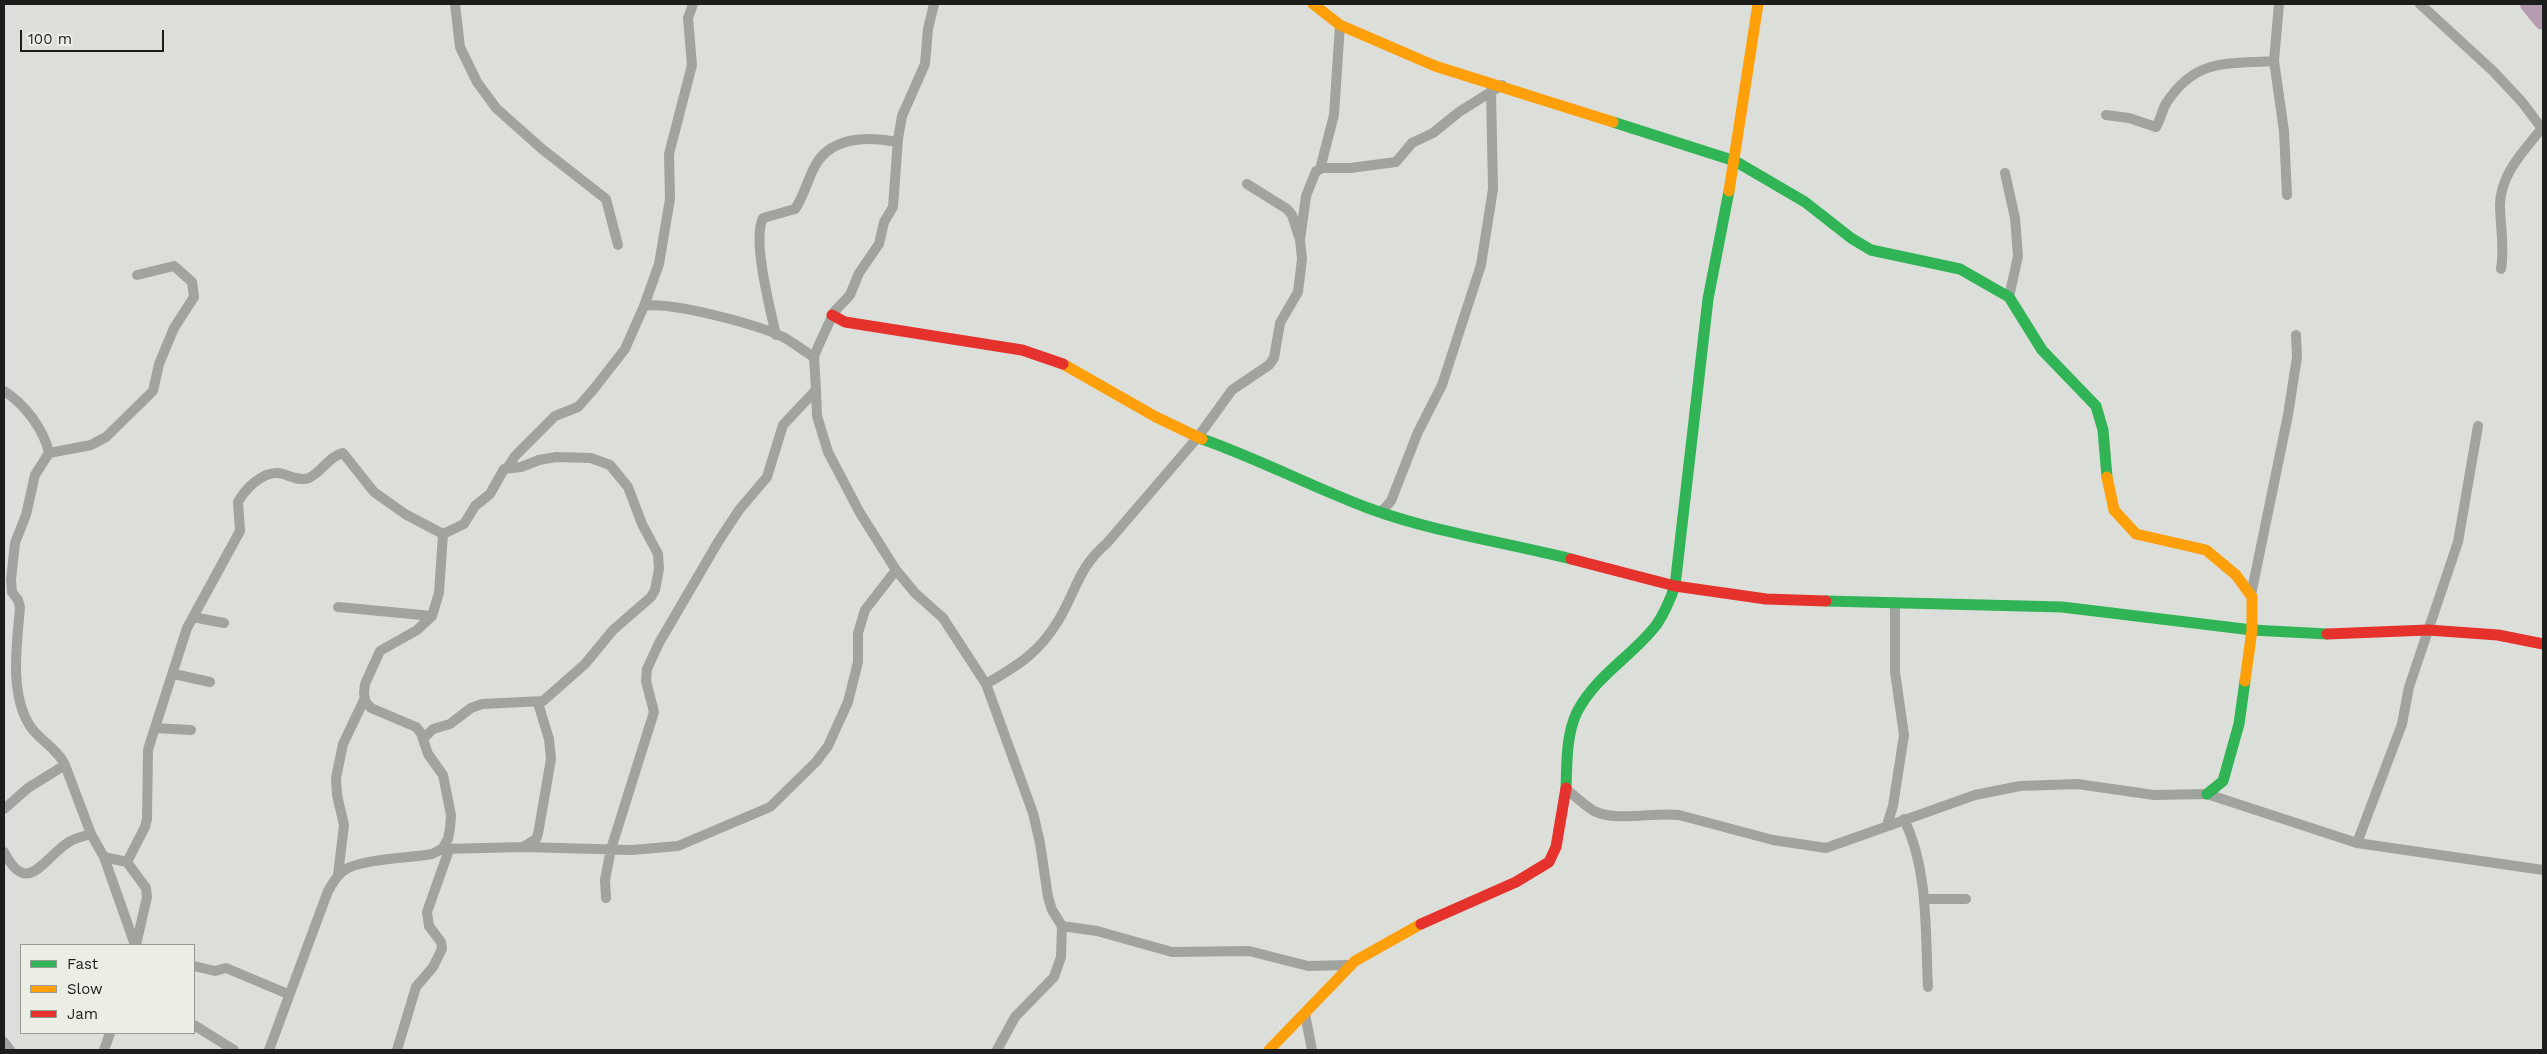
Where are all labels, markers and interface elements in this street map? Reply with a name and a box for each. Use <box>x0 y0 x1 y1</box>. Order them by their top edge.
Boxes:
scale bar <box>22 20 166 52</box>
text: 100 m <box>28 30 72 48</box>
legend <box>20 944 195 1034</box>
text: Fast <box>67 955 98 973</box>
text: Slow <box>67 980 103 998</box>
text: Jam <box>67 1005 98 1023</box>

